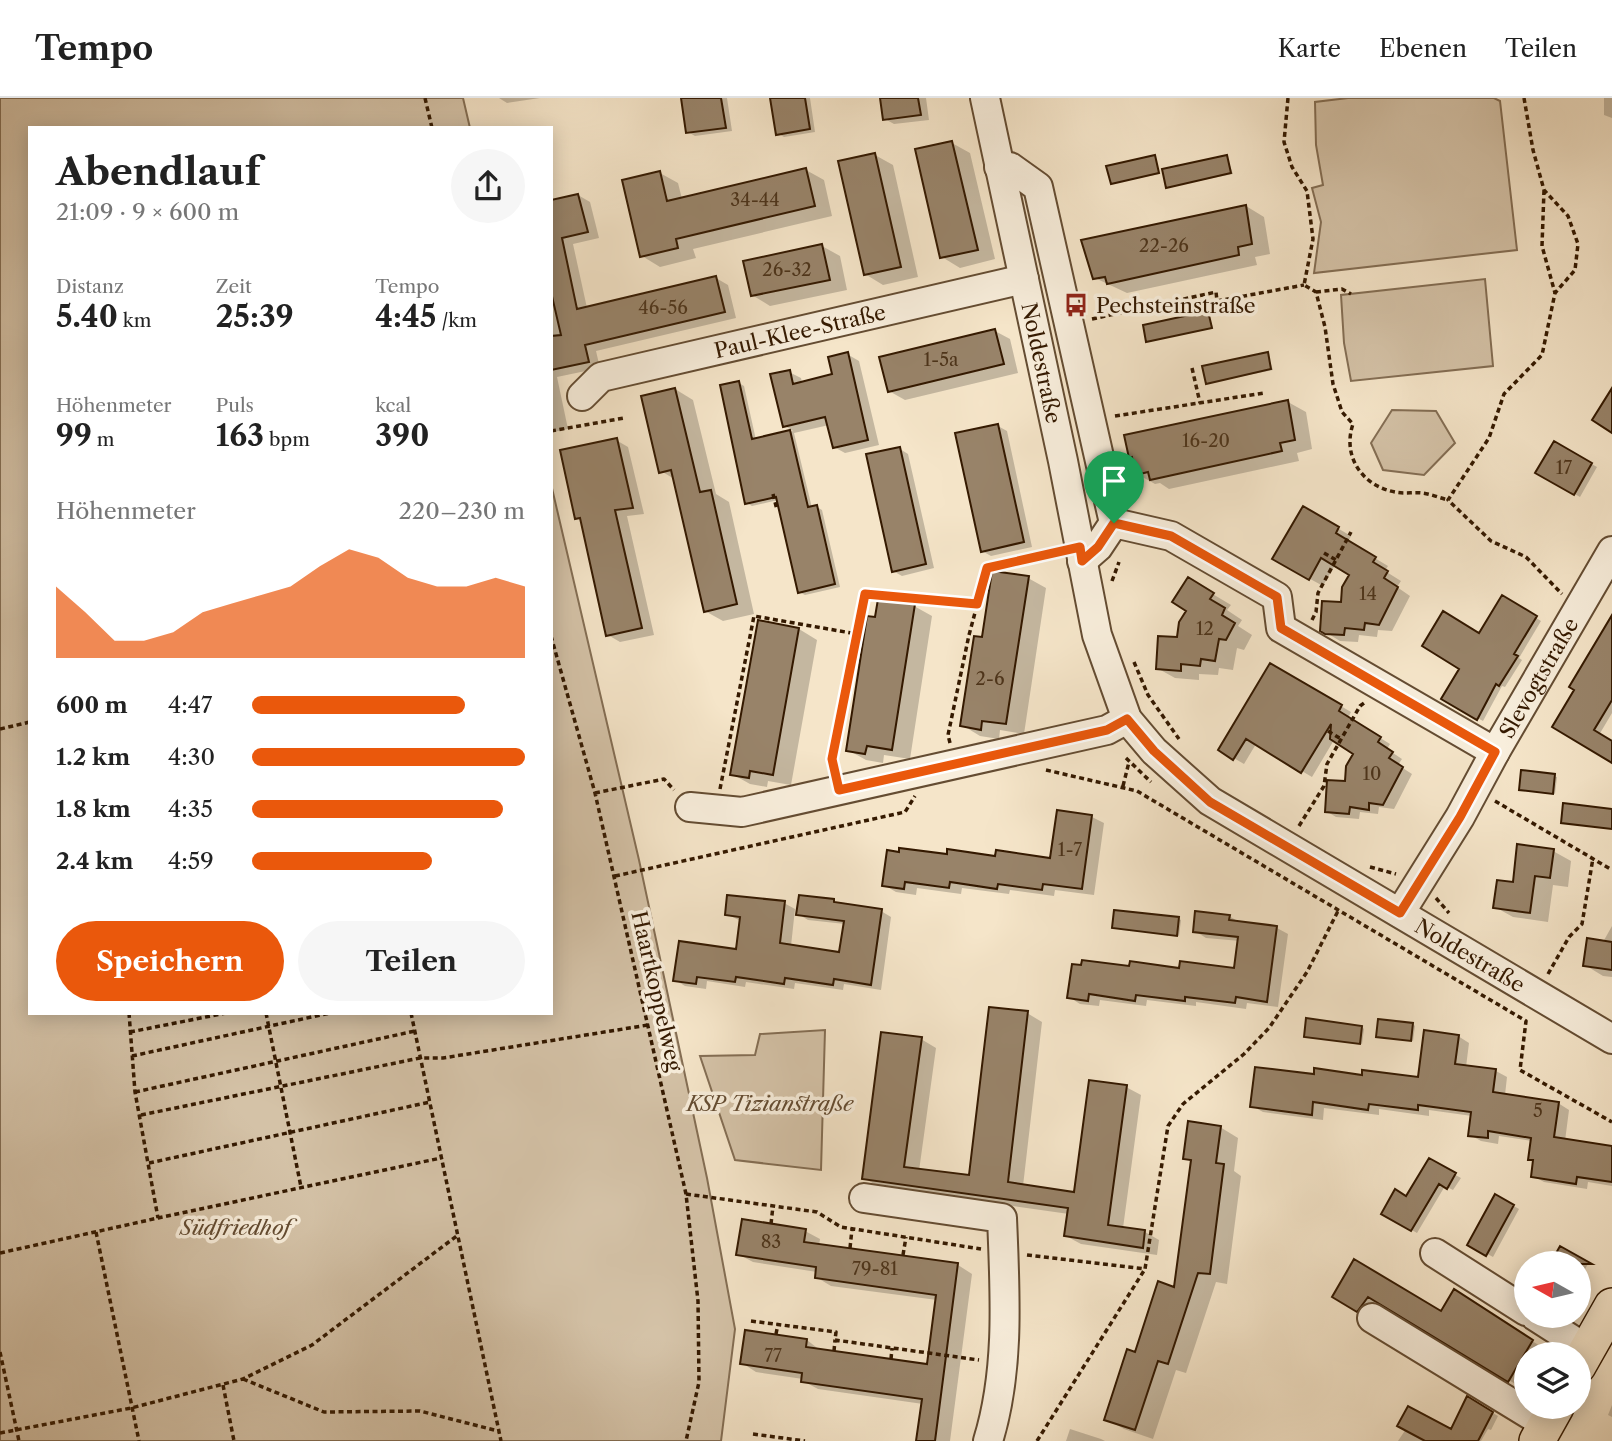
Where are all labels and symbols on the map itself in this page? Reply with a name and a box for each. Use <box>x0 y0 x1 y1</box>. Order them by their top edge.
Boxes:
house number: 34-44 <box>730 189 780 211</box>
house number: 22-26 <box>1139 235 1189 257</box>
house number: 26-32 <box>762 259 812 281</box>
bus stop icon: Pechsteinstraße <box>1062 291 1090 319</box>
place label: Pechsteinstraße <box>1096 293 1256 318</box>
house number: 46-56 <box>638 297 688 319</box>
street label: Paul-Klee-Straße <box>712 299 888 363</box>
street label: Noldestraße <box>1017 300 1067 426</box>
house number: 1-5a <box>923 349 959 371</box>
house number: 16-20 <box>1182 430 1230 452</box>
pin <box>1084 451 1144 523</box>
house number: 17 <box>1556 457 1572 479</box>
house number: 14 <box>1359 583 1377 605</box>
street label: Slevogtstraße <box>1493 613 1583 742</box>
house number: 12 <box>1196 618 1214 640</box>
house number: 2-6 <box>975 668 1005 690</box>
house number: 10 <box>1363 763 1381 785</box>
house number: 1-7 <box>1058 839 1082 861</box>
street label: Haartkoppelweg <box>626 908 688 1074</box>
street label: Noldestraße <box>1411 913 1529 997</box>
park label: KSP Tizianstraße <box>685 1091 854 1116</box>
house number: 5 <box>1533 1100 1543 1122</box>
park label: Südfriedhof <box>178 1215 297 1240</box>
house number: 83 <box>761 1231 781 1253</box>
north arrow <box>1514 1251 1591 1328</box>
house number: 79-81 <box>852 1258 898 1280</box>
house number: 77 <box>764 1345 782 1367</box>

